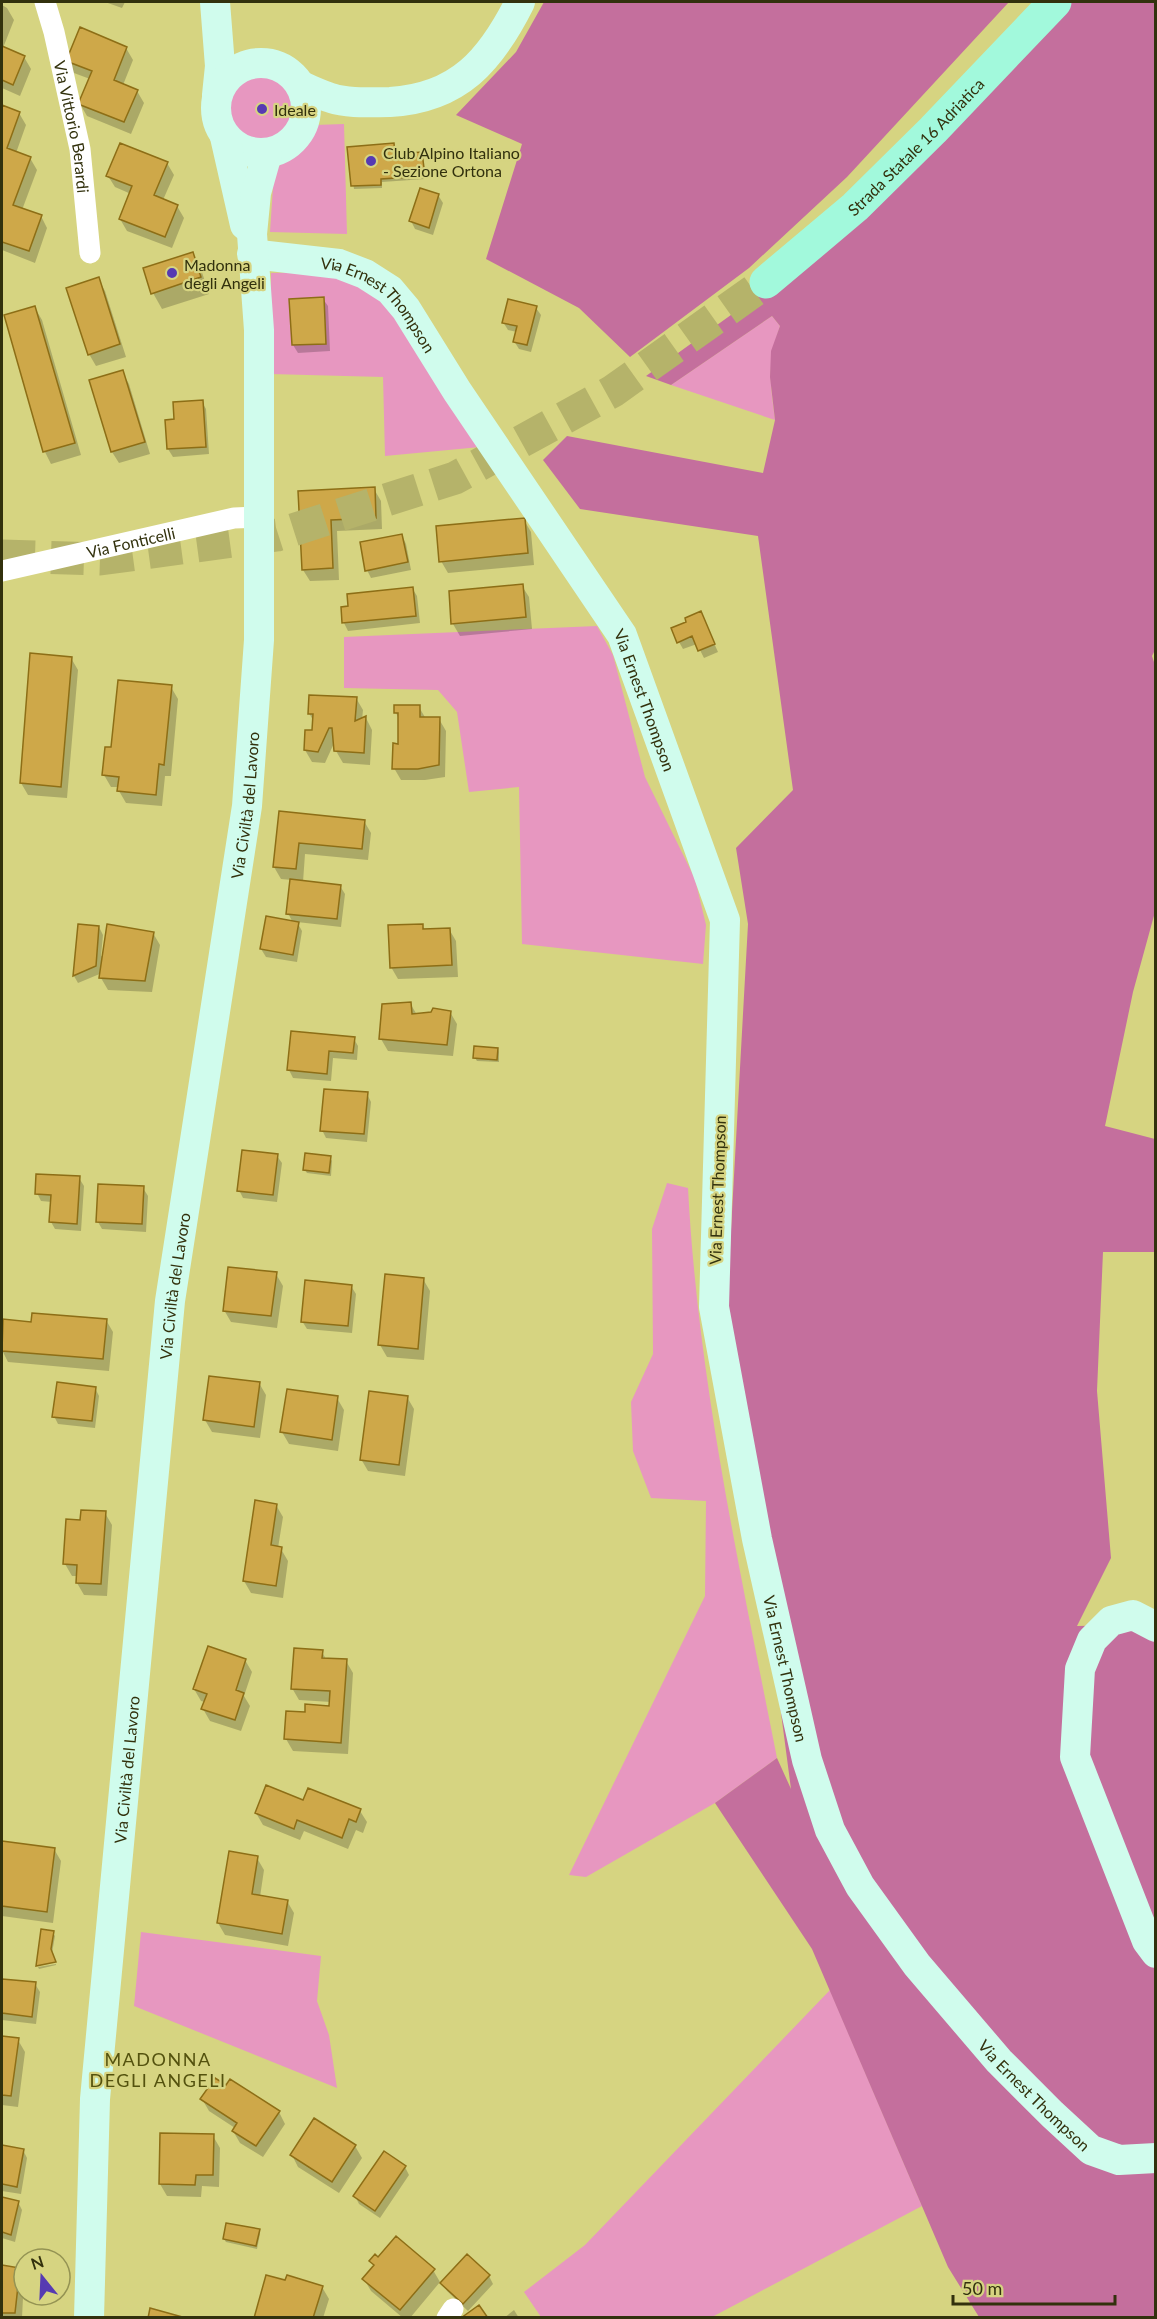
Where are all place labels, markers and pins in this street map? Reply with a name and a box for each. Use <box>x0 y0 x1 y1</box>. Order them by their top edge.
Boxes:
place label: Ideale <box>274 100 316 119</box>
marker: Ideale <box>255 102 269 116</box>
place label: Club Alpino Italiano - Sezione Ortona <box>383 143 520 180</box>
marker: Club Alpino Italiano - Sezione Ortona <box>364 154 378 168</box>
place label: Madonna degli Angeli <box>184 255 265 292</box>
marker: Madonna degli Angeli <box>165 266 179 280</box>

